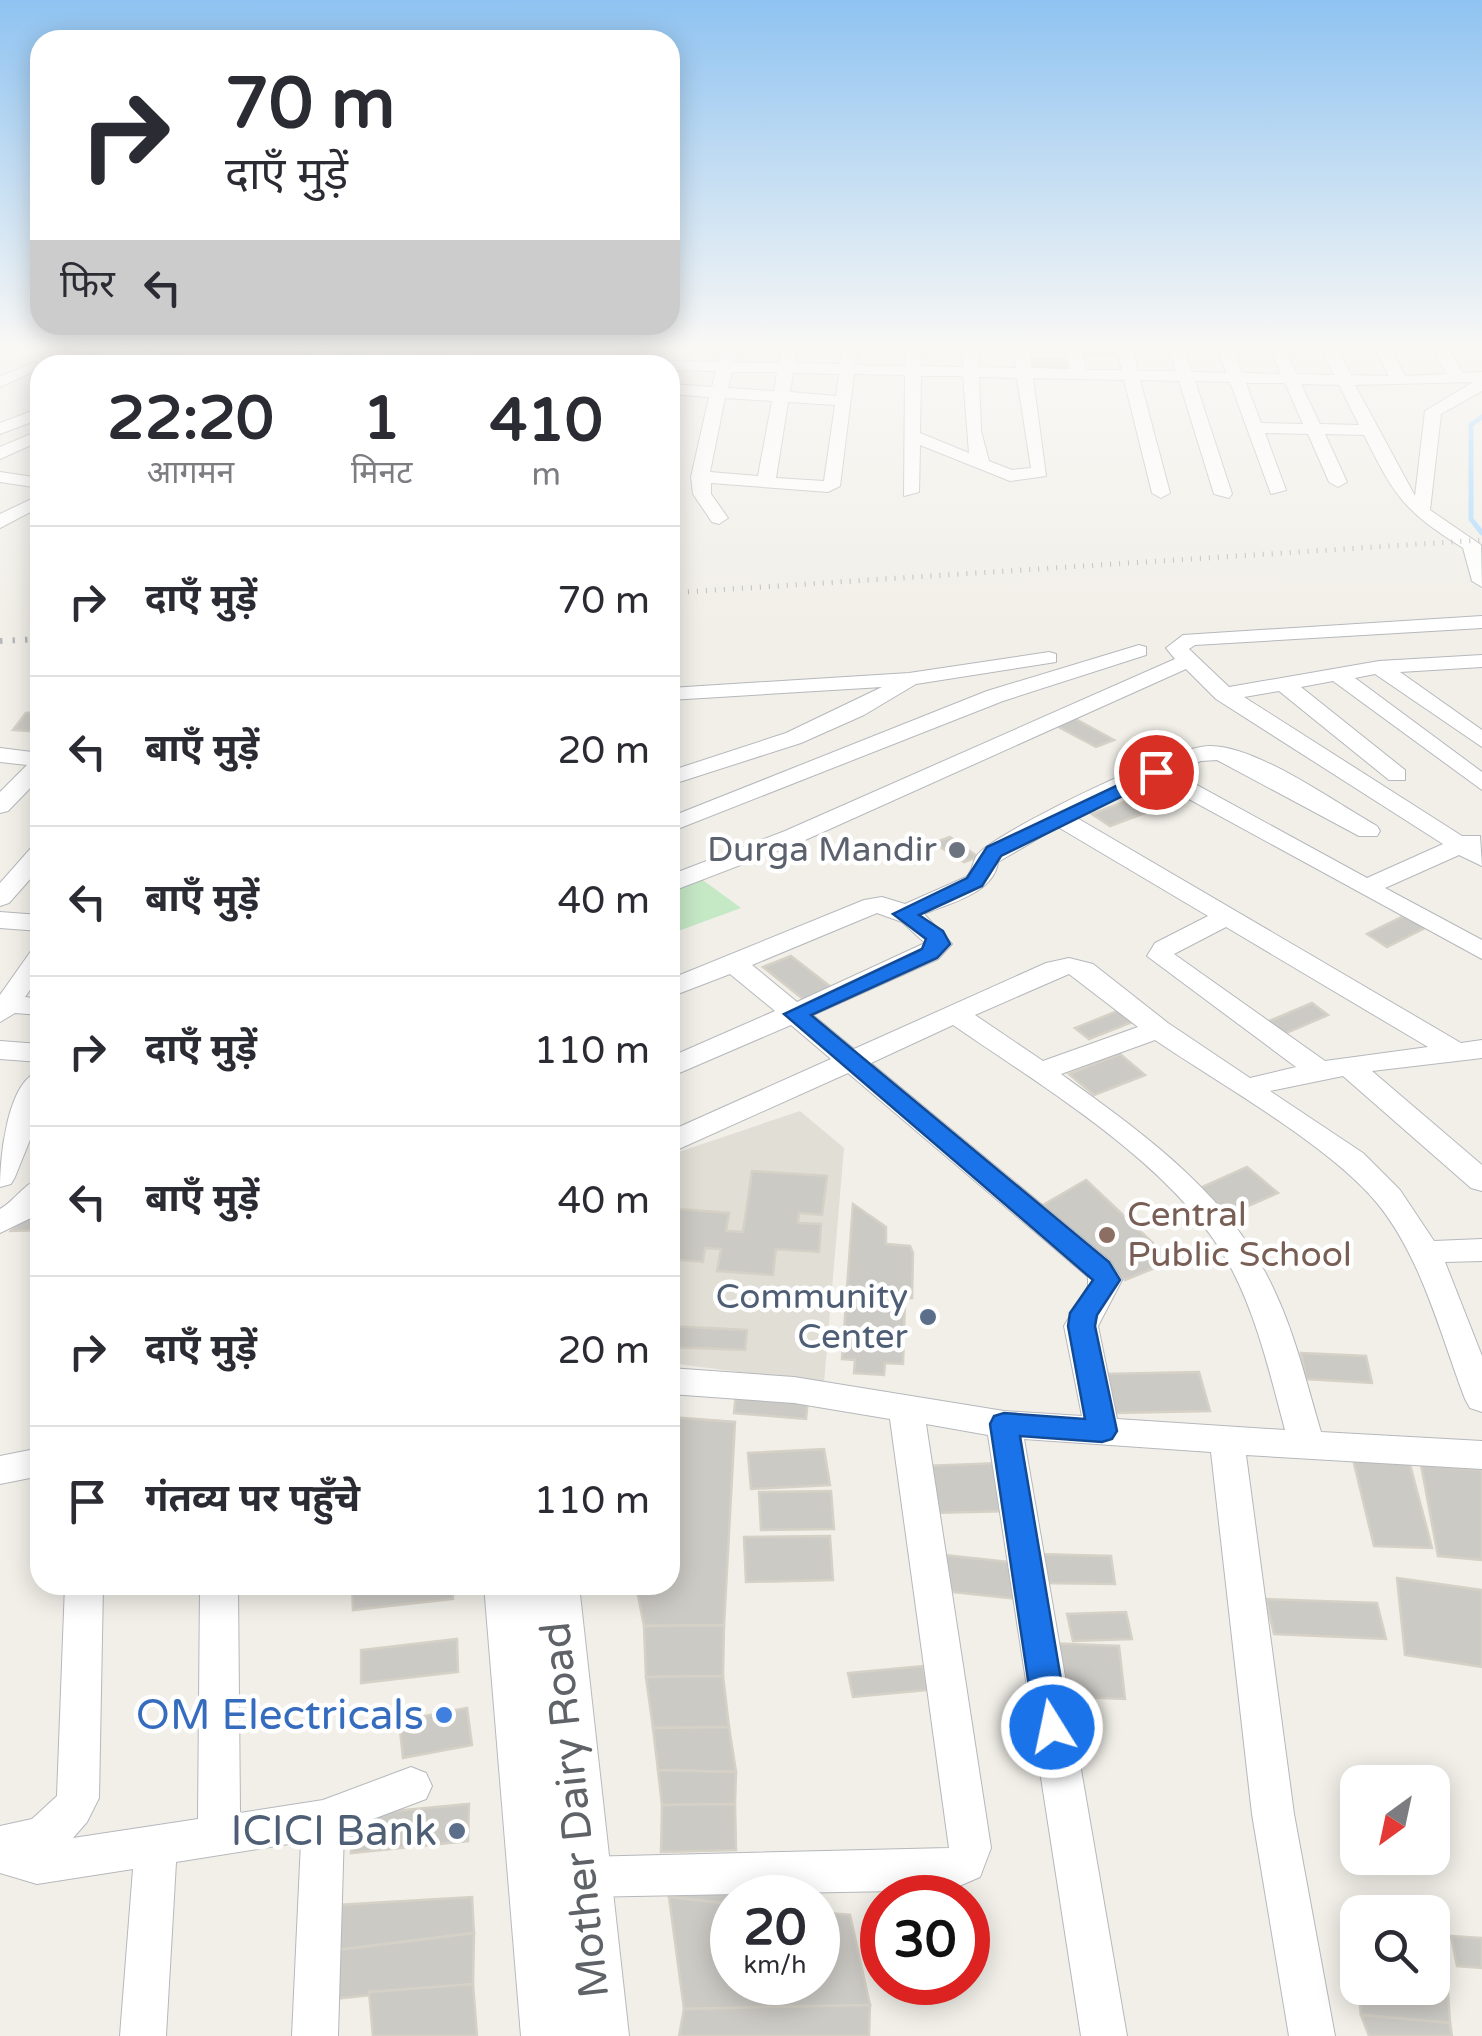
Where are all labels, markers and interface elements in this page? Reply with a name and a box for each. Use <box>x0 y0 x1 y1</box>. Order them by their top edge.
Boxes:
text: 70 m <box>225 63 395 147</box>
icon: right <box>60 70 190 200</box>
text: दाएँ मुड़ें <box>225 148 348 202</box>
icon: left <box>135 260 190 315</box>
text: फिर <box>60 262 115 308</box>
text: 22:20 <box>107 383 274 455</box>
text: 1 <box>363 383 400 455</box>
text: 410 <box>490 385 603 457</box>
text: आगमन <box>147 454 234 492</box>
text: मिनट <box>351 454 412 492</box>
text: m <box>531 456 561 494</box>
icon: right <box>60 574 115 629</box>
text: दाएँ मुड़ें <box>145 576 257 622</box>
text: 70 m <box>558 578 650 624</box>
icon: left <box>60 724 115 779</box>
text: बाएँ मुड़ें <box>145 726 259 772</box>
text: 20 m <box>558 728 650 774</box>
pin <box>1114 730 1199 815</box>
icon: arrive <box>1129 745 1184 800</box>
place label: Durga Mandir <box>707 829 938 871</box>
marker: Durga Mandir <box>946 839 968 861</box>
icon: left <box>60 874 115 929</box>
text: बाएँ मुड़ें <box>145 876 259 922</box>
text: 40 m <box>558 878 650 924</box>
icon: right <box>60 1024 115 1079</box>
text: दाएँ मुड़ें <box>145 1026 257 1072</box>
text: 110 m <box>534 1028 650 1074</box>
icon: left <box>60 1174 115 1229</box>
text: बाएँ मुड़ें <box>145 1176 259 1222</box>
text: 40 m <box>558 1178 650 1224</box>
place label: Central Public School <box>1127 1194 1352 1276</box>
marker: Central Public School <box>1096 1224 1118 1246</box>
place label: Community Center <box>715 1276 909 1358</box>
marker: Community Center <box>917 1306 939 1328</box>
icon: right <box>60 1324 115 1379</box>
text: दाएँ मुड़ें <box>145 1326 257 1372</box>
text: 20 m <box>558 1328 650 1374</box>
icon: arrive <box>60 1474 115 1529</box>
text: गंतव्य पर पहुँचे <box>145 1476 360 1522</box>
text: 110 m <box>534 1478 650 1524</box>
street label: Mother Dairy Road <box>530 1619 620 2001</box>
position arrow <box>1000 1675 1104 1779</box>
place label: OM Electricals <box>136 1690 424 1741</box>
marker: OM Electricals <box>433 1704 455 1726</box>
north arrow <box>1340 1765 1450 1875</box>
map controls <box>1340 1765 1450 2005</box>
place label: ICICI Bank <box>231 1806 437 1857</box>
marker: ICICI Bank <box>446 1820 468 1842</box>
speed limit sign: 30 <box>860 1875 990 2005</box>
button: search <box>1340 1895 1450 2005</box>
text: 20 <box>744 1898 806 1958</box>
text: km/h <box>744 1950 806 1980</box>

